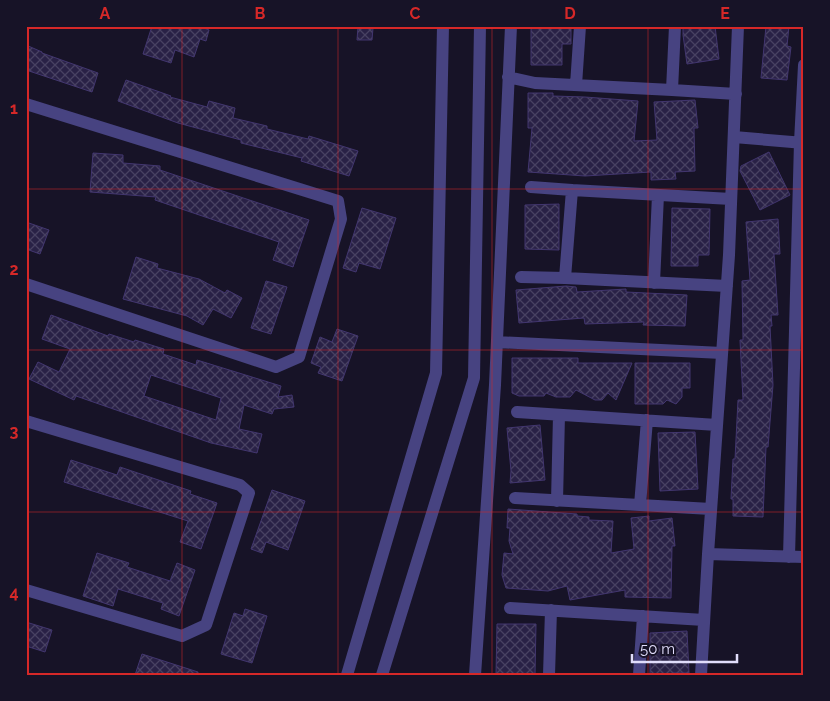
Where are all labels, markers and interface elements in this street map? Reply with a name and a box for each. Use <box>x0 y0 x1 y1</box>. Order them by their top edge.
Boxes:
text: A <box>100 4 111 23</box>
text: B <box>255 4 266 23</box>
text: C <box>410 4 421 23</box>
text: D <box>564 4 576 23</box>
text: E <box>720 4 730 23</box>
text: 1 <box>10 99 18 118</box>
text: 2 <box>9 260 19 279</box>
text: 3 <box>10 422 19 441</box>
text: 4 <box>9 583 19 602</box>
scale bar <box>632 631 738 663</box>
text: 50 m <box>640 640 675 658</box>

